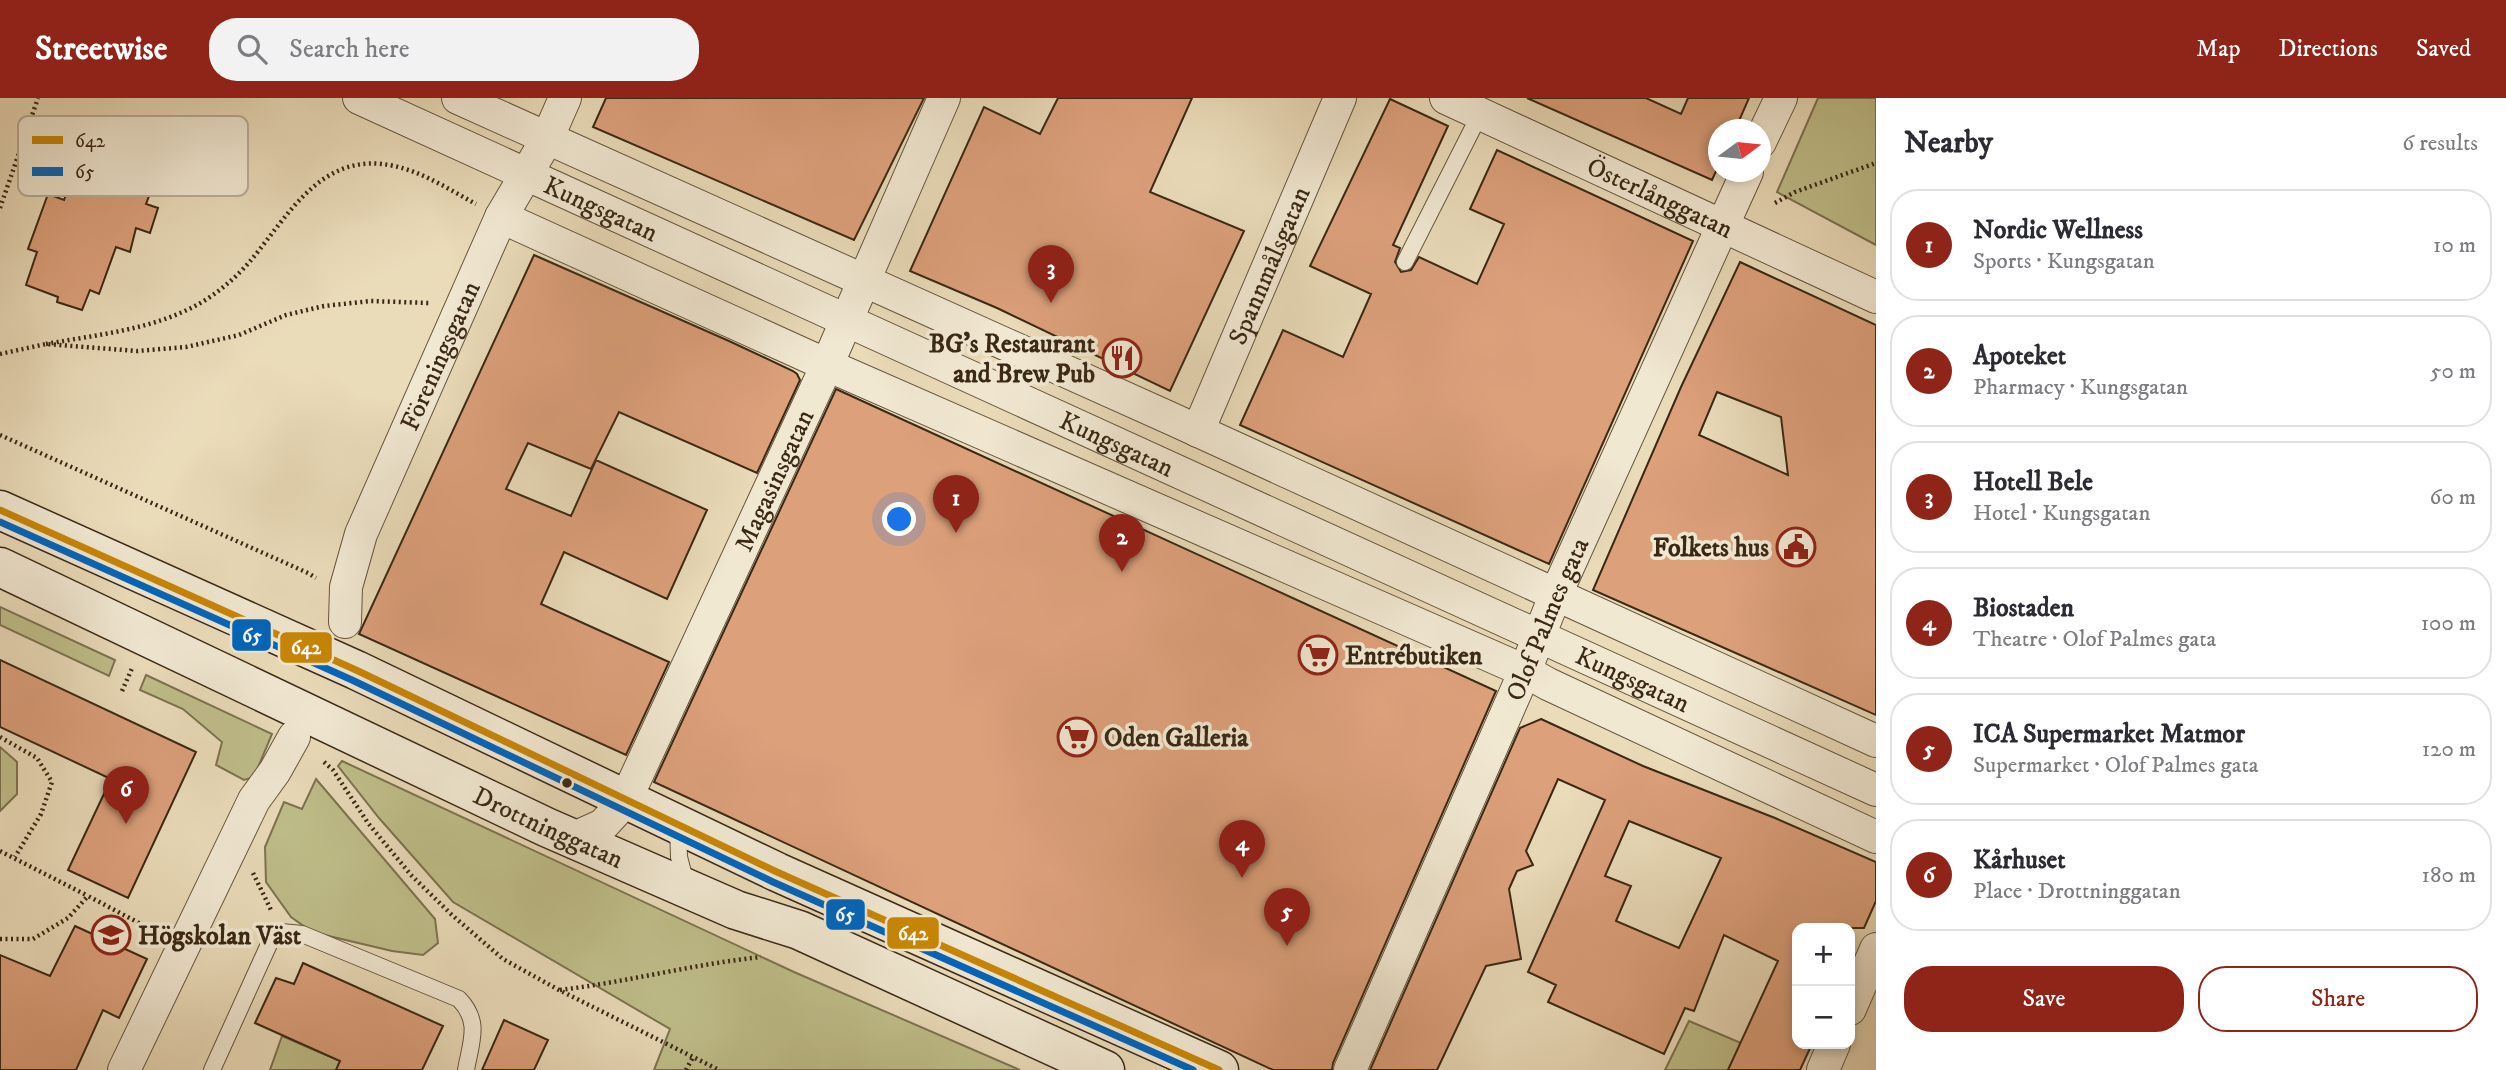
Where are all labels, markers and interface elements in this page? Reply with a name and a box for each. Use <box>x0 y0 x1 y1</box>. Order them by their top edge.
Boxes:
search box <box>209 18 699 81</box>
text: Streetwise <box>35 29 167 70</box>
icon: search <box>233 30 271 68</box>
text: Search here <box>289 33 409 66</box>
text: Map <box>2196 34 2241 64</box>
text: Directions <box>2279 34 2378 64</box>
text: Saved <box>2416 34 2471 64</box>
legend <box>18 116 248 196</box>
north arrow <box>1708 119 1771 182</box>
text: Nearby <box>1904 125 1993 162</box>
text: 6 results <box>2402 129 2478 158</box>
text: 642 <box>75 130 106 153</box>
street label: Österlånggatan <box>1581 150 1738 247</box>
text: 65 <box>75 161 95 184</box>
street label: Kungsgatan <box>538 169 663 250</box>
street label: Spannmålsgatan <box>1222 182 1318 350</box>
text: Nordic Wellness <box>1973 214 2143 247</box>
text: 1 <box>1925 231 1933 260</box>
text: 10 m <box>2433 231 2476 260</box>
pin: 3 <box>1028 245 1074 303</box>
text: Sports · Kungsgatan <box>1973 247 2155 276</box>
street label: Föreningsgatan <box>394 276 489 436</box>
place label: BG's Restaurant and Brew Pub <box>929 328 1096 391</box>
restaurant icon: BG's Restaurant and Brew Pub <box>1101 337 1143 379</box>
text: Apoteket <box>1973 340 2066 373</box>
text: 2 <box>1923 357 1935 386</box>
text: 50 m <box>2430 357 2476 386</box>
text: Pharmacy · Kungsgatan <box>1973 373 2188 402</box>
street label: Magasinsgatan <box>728 404 822 557</box>
street label: Kungsgatan <box>1054 405 1179 486</box>
text: Hotell Bele <box>1973 466 2093 499</box>
pin: 1 <box>933 475 979 533</box>
text: 3 <box>1925 483 1933 512</box>
text: 60 m <box>2429 483 2476 512</box>
text: Hotel · Kungsgatan <box>1973 499 2150 528</box>
your location <box>882 502 916 536</box>
pin: 2 <box>1099 514 1145 572</box>
public building icon: Folkets hus <box>1775 526 1817 568</box>
place label: Folkets hus <box>1653 532 1769 565</box>
street label: Olof Palmes gata <box>1499 533 1597 706</box>
text: Biostaden <box>1973 592 2074 625</box>
text: 4 <box>1922 609 1936 638</box>
text: 100 m <box>2421 609 2476 638</box>
line badge: 65 <box>231 618 272 652</box>
text: 65 <box>242 625 262 648</box>
text: Theatre · Olof Palmes gata <box>1973 625 2216 654</box>
line badge: 642 <box>279 631 333 664</box>
supermarket icon: Entrébutiken <box>1297 634 1339 676</box>
text: 642 <box>291 637 322 660</box>
place label: Entrébutiken <box>1345 640 1483 673</box>
street label: Kungsgatan <box>1570 640 1695 721</box>
supermarket icon: Oden Galleria <box>1056 716 1098 758</box>
text: ICA Supermarket Matmor <box>1973 718 2245 751</box>
place label: Oden Galleria <box>1104 722 1249 755</box>
text: 5 <box>1923 735 1935 764</box>
text: 120 m <box>2422 735 2476 764</box>
text: Supermarket · Olof Palmes gata <box>1973 751 2259 780</box>
pin: 6 <box>103 766 149 824</box>
unlabelled marker <box>560 776 574 790</box>
street label: Drottninggatan <box>467 780 628 877</box>
pin: 4 <box>1219 820 1265 878</box>
text: Kårhuset <box>1973 844 2066 877</box>
text: 6 <box>1923 861 1935 890</box>
text: 180 m <box>2421 861 2476 890</box>
text: Place · Drottninggatan <box>1973 877 2181 906</box>
pin: 5 <box>1264 888 1310 946</box>
line badge: 65 <box>825 898 866 931</box>
text: 65 <box>835 904 855 927</box>
school or university icon: Högskolan Väst <box>90 914 132 956</box>
line badge: 642 <box>886 916 940 950</box>
place label: Högskolan Väst <box>138 920 302 953</box>
text: 642 <box>898 923 929 946</box>
map controls <box>1792 923 1855 1049</box>
button: + <box>1792 923 1855 986</box>
button: Save <box>1904 966 2184 1032</box>
button: Share <box>2198 966 2478 1032</box>
button: − <box>1792 986 1855 1049</box>

